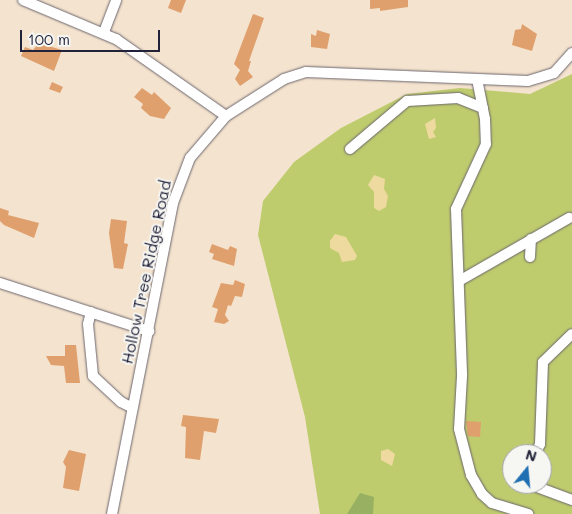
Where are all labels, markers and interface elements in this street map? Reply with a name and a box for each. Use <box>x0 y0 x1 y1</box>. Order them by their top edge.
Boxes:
scale bar <box>22 20 162 52</box>
text: 100 m <box>28 29 70 49</box>
street label: Hollow Tree Ridge Road <box>117 178 175 366</box>
north arrow <box>502 444 552 494</box>
text: N <box>523 444 539 466</box>

